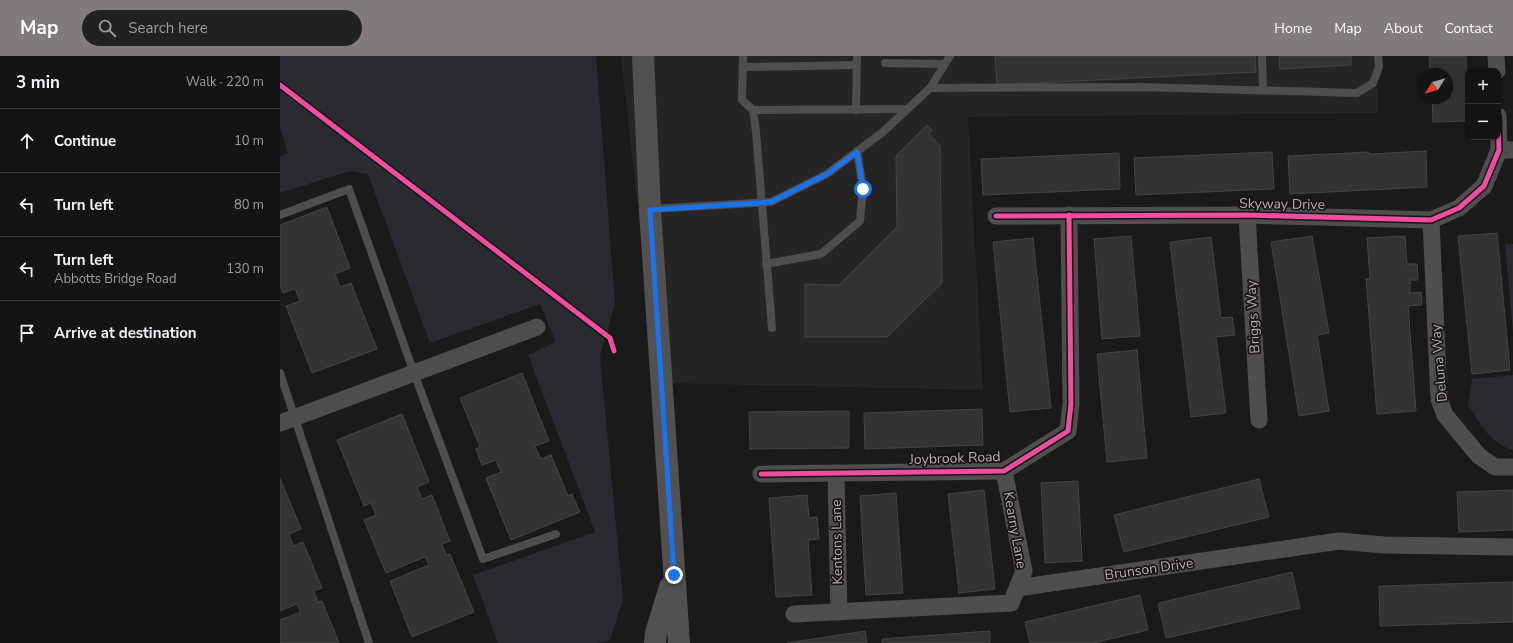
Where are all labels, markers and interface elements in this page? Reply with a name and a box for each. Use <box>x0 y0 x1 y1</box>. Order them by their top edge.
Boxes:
search box <box>82 10 362 46</box>
text: Map <box>20 15 58 41</box>
icon: search <box>96 17 118 39</box>
text: Search here <box>128 18 208 38</box>
text: Home <box>1274 19 1312 38</box>
text: Map <box>1334 19 1362 38</box>
text: About <box>1384 19 1423 38</box>
text: Contact <box>1445 19 1493 38</box>
north arrow <box>1417 68 1453 104</box>
map controls <box>1465 68 1501 140</box>
button: + <box>1465 68 1501 104</box>
text: 3 min <box>16 71 60 94</box>
text: Walk · 220 m <box>186 73 264 91</box>
button: − <box>1465 104 1501 140</box>
icon: ahead <box>16 130 38 152</box>
text: Continue <box>54 131 116 151</box>
text: 10 m <box>234 132 264 150</box>
route start <box>854 180 872 198</box>
icon: left <box>16 194 38 216</box>
street label: Skyway Drive <box>1239 194 1325 214</box>
text: Turn left <box>54 195 113 215</box>
text: 80 m <box>234 196 264 214</box>
text: Turn left <box>54 250 113 270</box>
icon: left <box>16 258 38 280</box>
text: 130 m <box>226 260 264 278</box>
text: Abbotts Bridge Road <box>54 270 176 288</box>
street label: Briggs Way <box>1242 279 1264 354</box>
icon: arrive <box>16 322 38 344</box>
text: Arrive at destination <box>54 323 197 343</box>
street label: Deluna Way <box>1426 323 1452 403</box>
street label: Joybrook Road <box>908 447 1001 469</box>
street label: Kearny Lane <box>999 490 1031 570</box>
street label: Kentons Lane <box>827 499 847 585</box>
street label: Brunson Drive <box>1103 553 1195 585</box>
route end <box>665 566 683 584</box>

